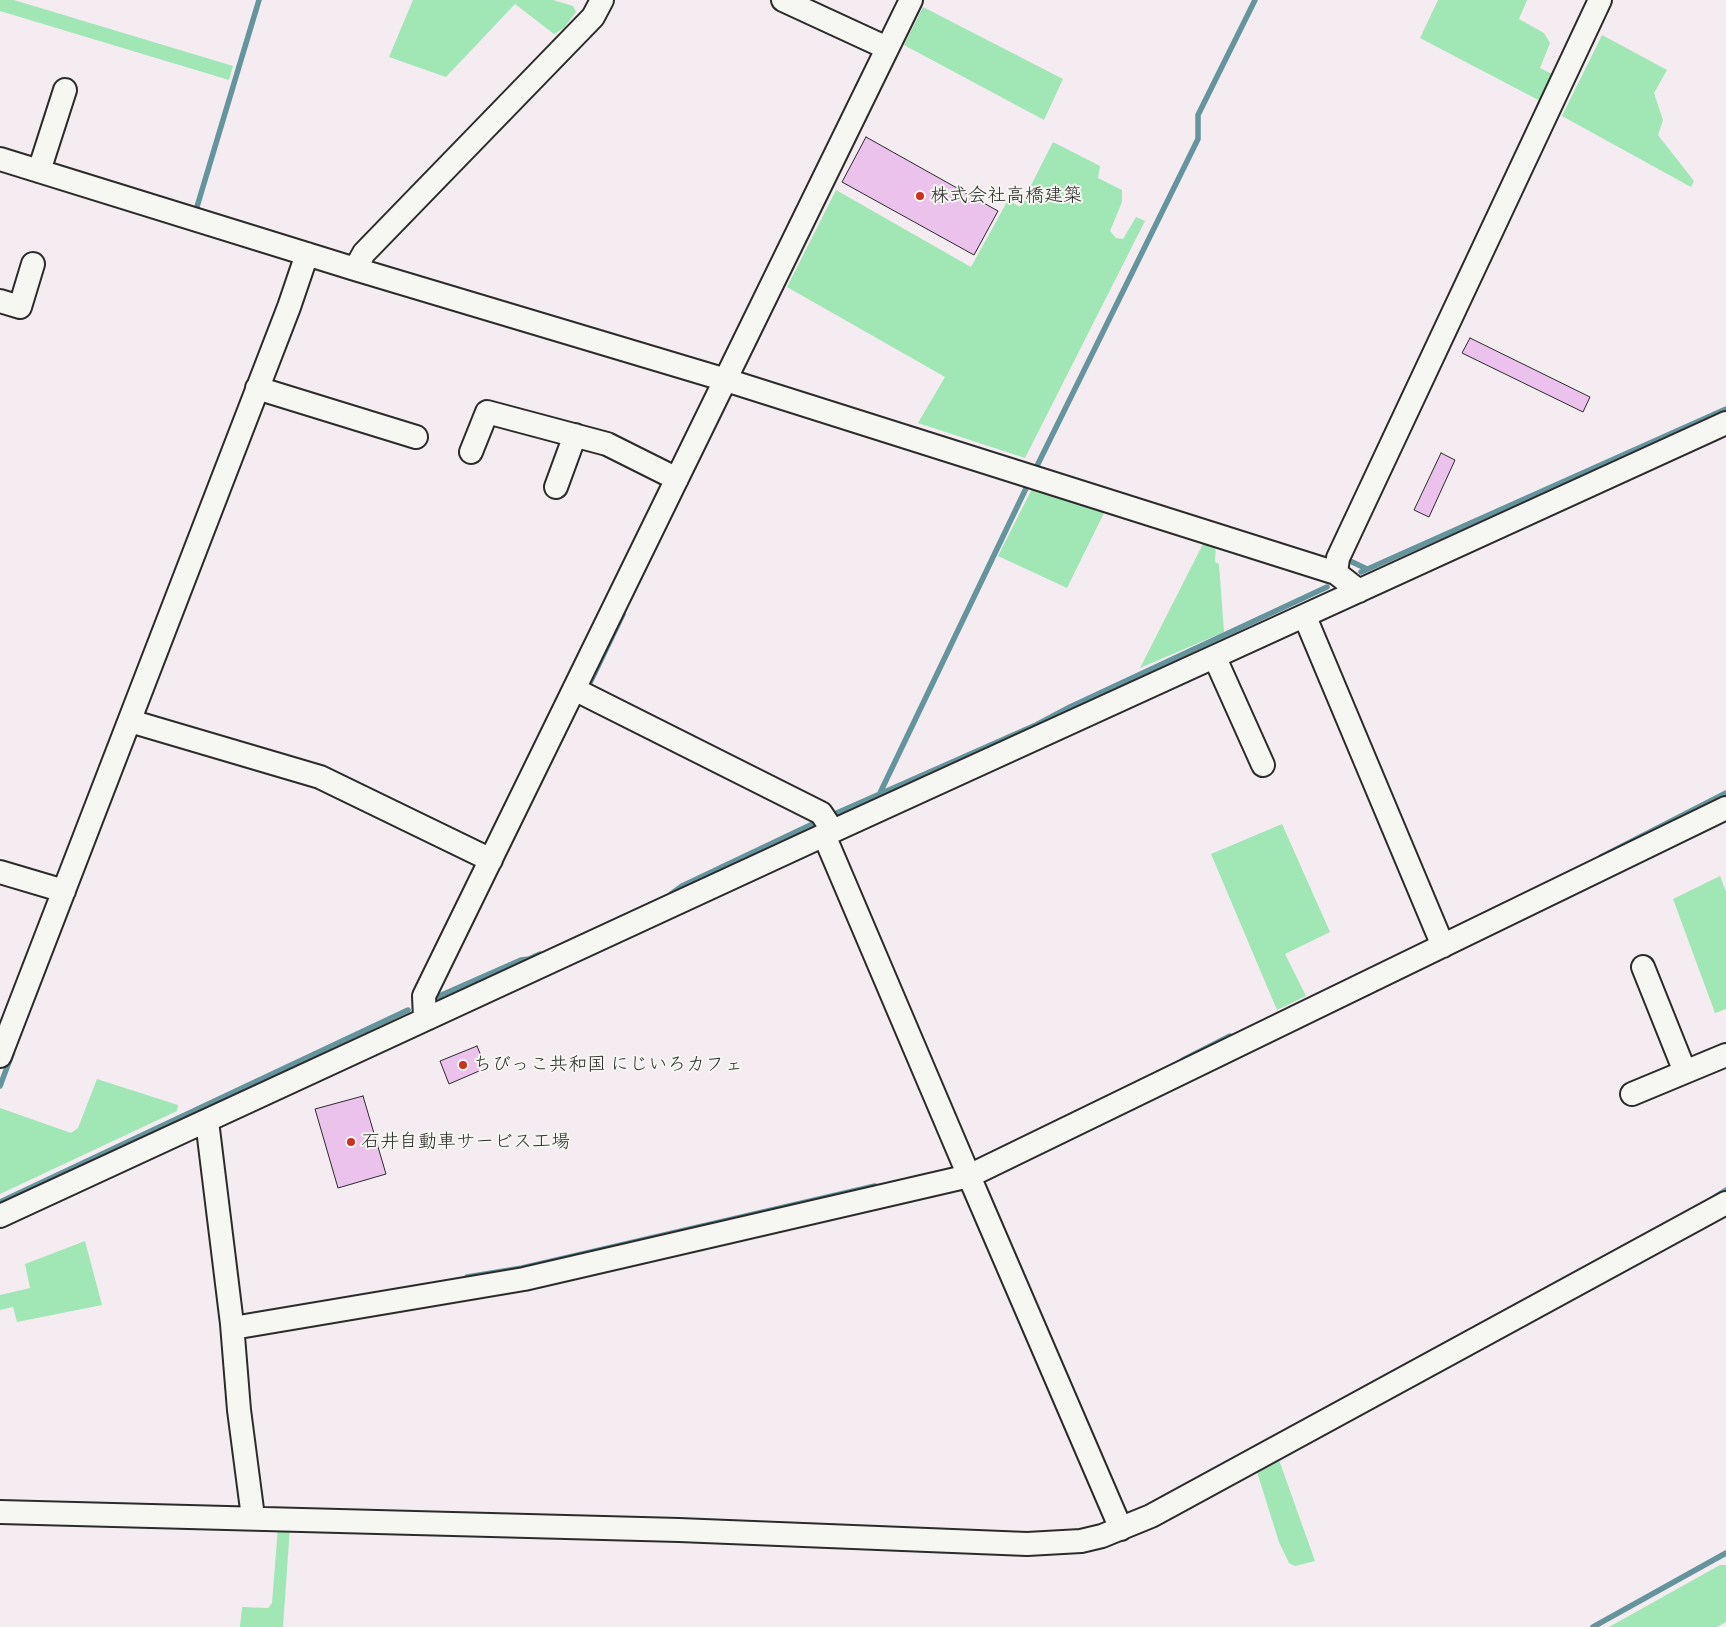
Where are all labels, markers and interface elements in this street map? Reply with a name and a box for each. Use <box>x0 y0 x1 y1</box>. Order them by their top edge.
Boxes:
place label: 株式会社高橋建築 <box>930 185 1082 207</box>
marker: 株式会社高橋建築 <box>914 190 926 202</box>
place label: ちびっこ共和国 にじいろカフェ <box>473 1054 743 1076</box>
marker: ちびっこ共和国 にじいろカフェ <box>457 1059 469 1071</box>
place label: 石井自動車サービス工場 <box>361 1131 570 1153</box>
marker: 石井自動車サービス工場 <box>345 1136 357 1148</box>

